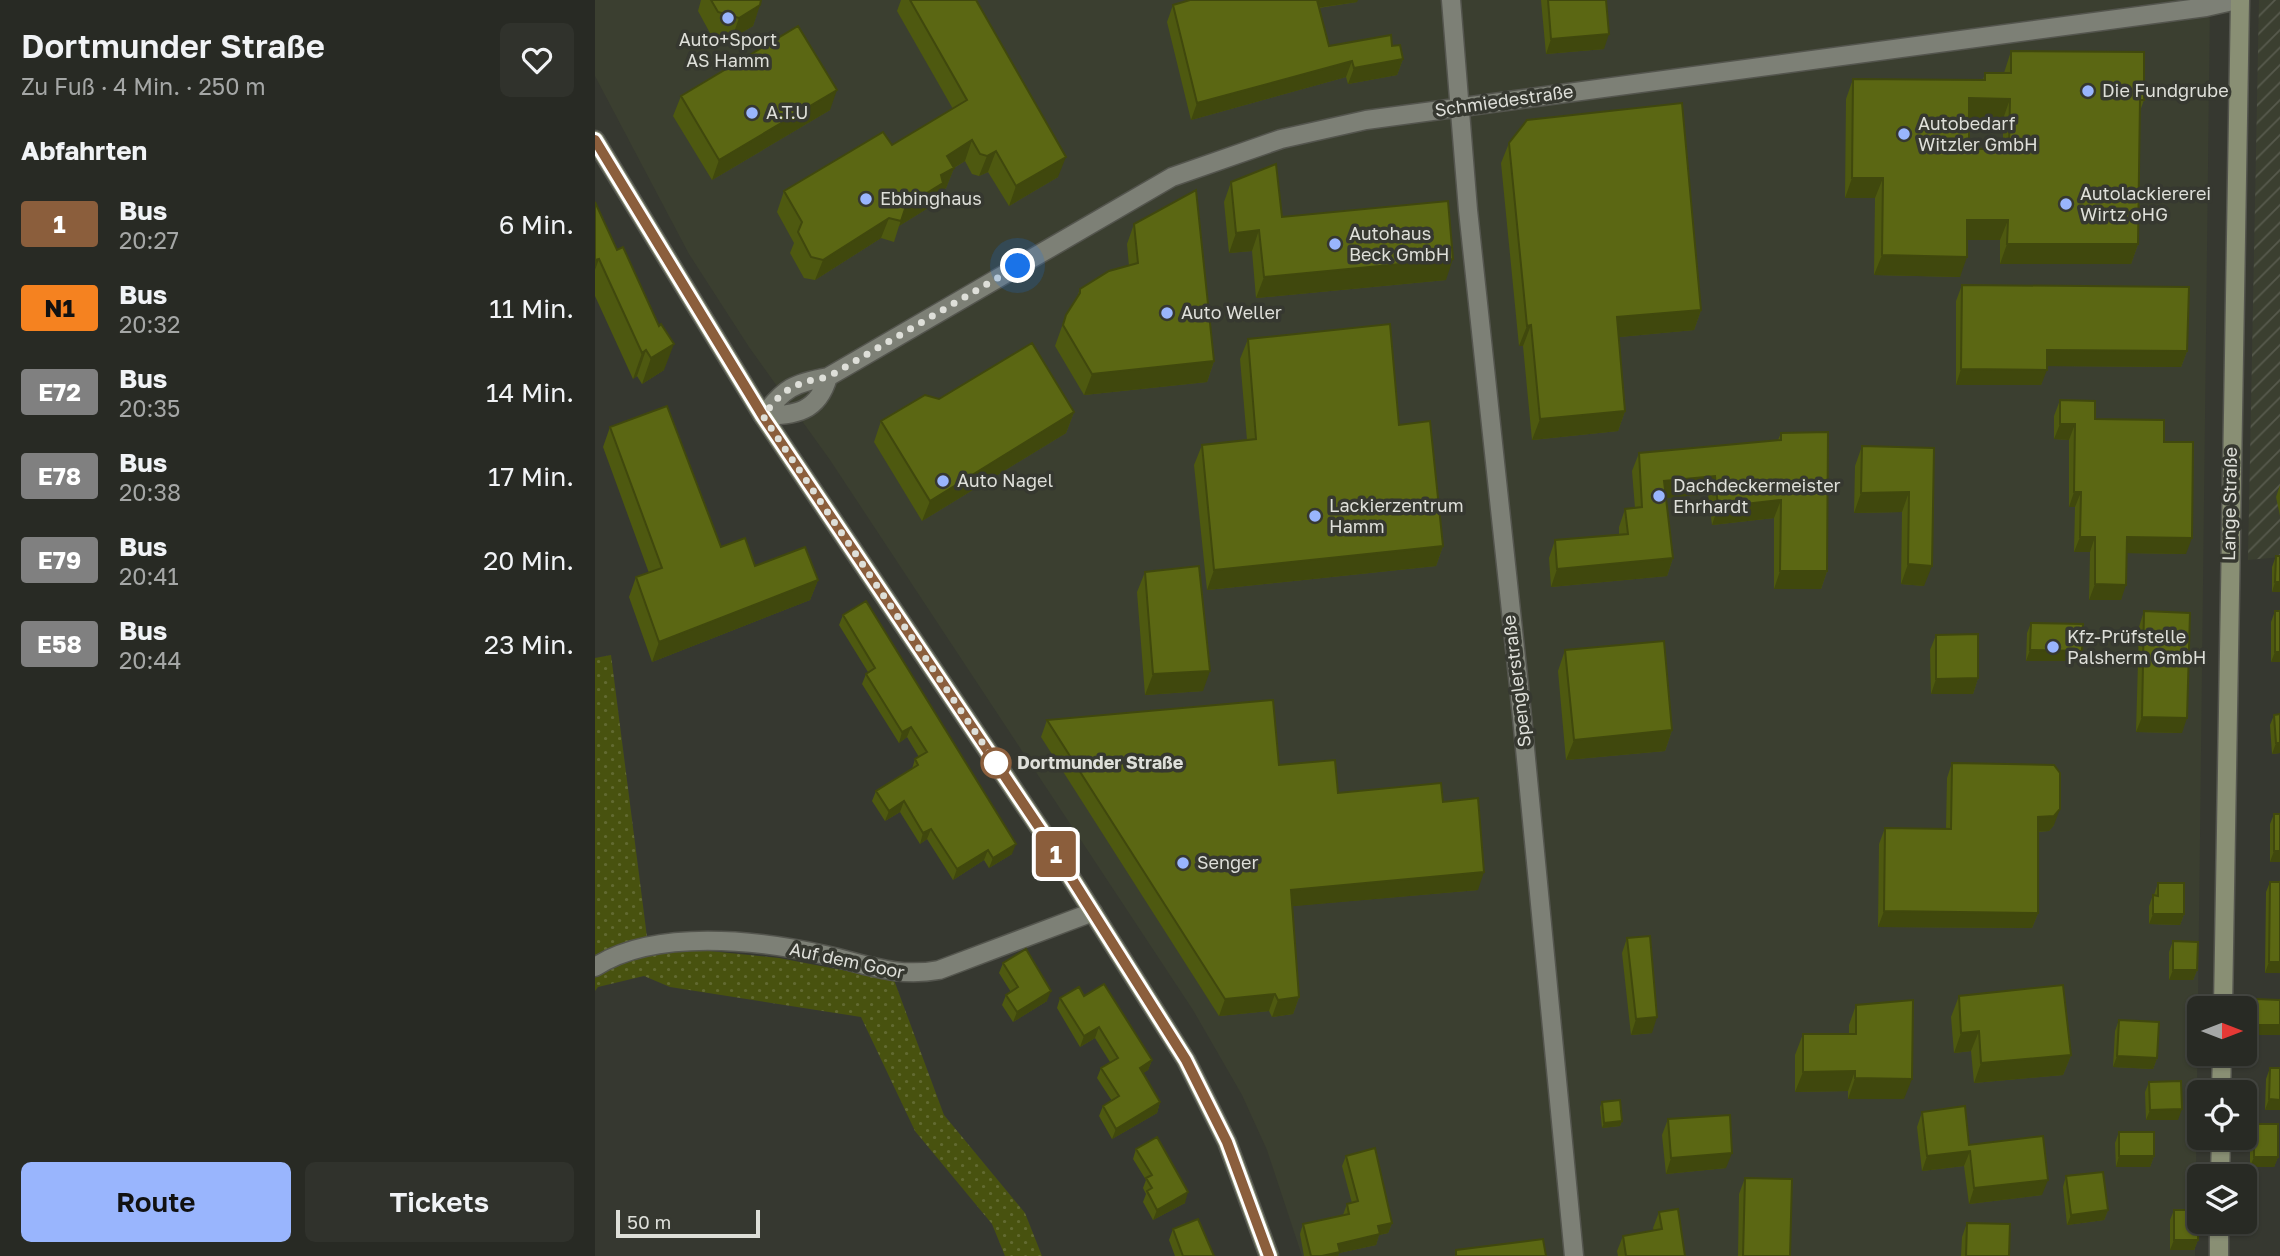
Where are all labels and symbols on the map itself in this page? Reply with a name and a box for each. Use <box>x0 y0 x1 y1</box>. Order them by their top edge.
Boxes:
marker: Auto+Sport AS Hamm <box>720 10 736 26</box>
place label: Auto+Sport AS Hamm <box>679 28 777 71</box>
street label: Schmiedestraße <box>1433 79 1575 121</box>
place label: Die Fundgrube <box>2102 79 2229 101</box>
marker: Die Fundgrube <box>2080 83 2096 99</box>
place label: A.T.U <box>766 101 808 123</box>
marker: A.T.U <box>744 105 760 121</box>
place label: Autobedarf Witzler GmbH <box>1918 112 2038 155</box>
marker: Autobedarf Witzler GmbH <box>1896 126 1912 142</box>
place label: Autolackiererei Wirtz oHG <box>2080 182 2211 225</box>
place label: Ebbinghaus <box>880 187 982 209</box>
marker: Ebbinghaus <box>858 191 874 207</box>
marker: Autolackiererei Wirtz oHG <box>2058 196 2074 212</box>
place label: Autohaus Beck GmbH <box>1349 222 1449 265</box>
marker: Autohaus Beck GmbH <box>1327 236 1343 252</box>
your location <box>1000 248 1035 283</box>
place label: Auto Weller <box>1181 301 1282 323</box>
marker: Auto Weller <box>1159 305 1175 321</box>
street label: Lange Straße <box>2217 447 2241 561</box>
place label: Auto Nagel <box>957 469 1053 491</box>
marker: Auto Nagel <box>935 473 951 489</box>
place label: Dachdeckermeister Ehrhardt <box>1673 474 1841 517</box>
marker: Dachdeckermeister Ehrhardt <box>1651 488 1667 504</box>
place label: Lackierzentrum Hamm <box>1329 494 1464 537</box>
marker: Lackierzentrum Hamm <box>1307 508 1323 524</box>
street label: Spenglerstraße <box>1497 614 1535 748</box>
place label: Kfz-Prüfstelle Palsherm GmbH <box>2067 625 2206 668</box>
marker: Kfz-Prüfstelle Palsherm GmbH <box>2045 639 2061 655</box>
marker: Dortmunder Straße <box>981 748 1011 778</box>
place label: Dortmunder Straße <box>1017 751 1184 773</box>
line badge: 1 <box>1033 831 1079 877</box>
place label: Senger <box>1197 851 1259 873</box>
marker: Senger <box>1175 855 1191 871</box>
street label: Auf dem Goor <box>788 937 907 983</box>
north arrow <box>2187 996 2257 1066</box>
scale bar <box>616 1207 759 1239</box>

